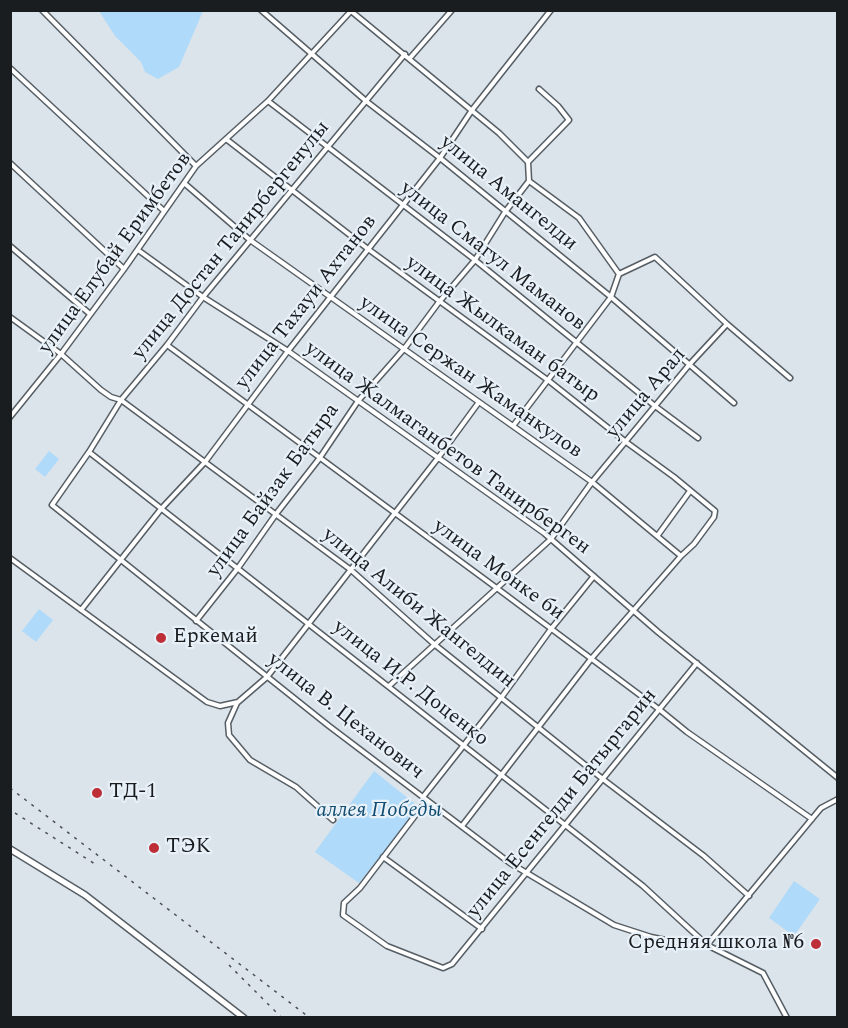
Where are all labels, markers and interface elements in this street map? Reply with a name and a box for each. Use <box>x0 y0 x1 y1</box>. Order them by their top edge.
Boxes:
street label: улица Достан Танирбергенулы <box>128 117 336 365</box>
street label: улица Амангелди <box>434 131 582 257</box>
street label: улица Елубай Еримбетов <box>34 148 198 360</box>
street label: улица Смагул Маманов <box>394 177 590 337</box>
street label: улица Тахауи Ахтанов <box>231 211 383 395</box>
street label: улица Жылкаман батыр <box>400 251 604 409</box>
street label: улица Сержан Жаманкулов <box>354 291 586 465</box>
street label: улица Жалмаганбетов Танирберген <box>299 337 595 561</box>
street label: улица Арал <box>602 343 692 445</box>
street label: улица Байзак Батыра <box>202 399 346 583</box>
street label: улица Монке би <box>427 515 569 627</box>
street label: улица Алиби Жангелдин <box>316 523 520 695</box>
street label: улица И.Р. Доценко <box>327 615 493 753</box>
place label: Еркемай <box>173 625 258 651</box>
marker: Еркемай <box>154 631 168 645</box>
street label: улица В. Цеханович <box>262 648 428 786</box>
street label: улица Есенгелди Батыргарин <box>463 684 663 924</box>
place label: ТД-1 <box>109 780 157 806</box>
marker: ТД-1 <box>90 786 104 800</box>
park label: аллея Победы <box>316 799 442 825</box>
place label: ТЭК <box>166 835 211 861</box>
marker: ТЭК <box>147 841 161 855</box>
place label: Средняя школа №6 <box>628 931 804 957</box>
marker: Средняя школа №6 <box>809 937 823 951</box>

